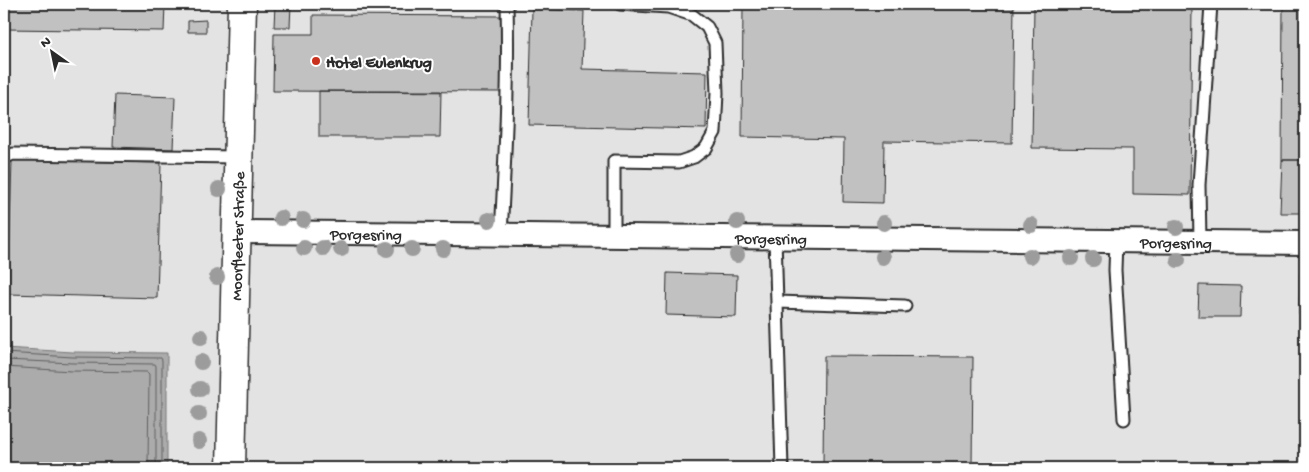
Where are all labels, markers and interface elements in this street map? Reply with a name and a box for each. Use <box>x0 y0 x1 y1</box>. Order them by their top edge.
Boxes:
north arrow <box>28 28 78 78</box>
text: N <box>38 34 55 53</box>
marker: Hotel Eulenkrug <box>310 55 322 67</box>
place label: Hotel Eulenkrug <box>326 55 432 74</box>
street label: Moorfleeter Straße <box>229 171 251 301</box>
street label: Porgesring <box>329 227 402 247</box>
street label: Porgesring <box>734 231 807 251</box>
street label: Porgesring <box>1139 235 1212 255</box>

